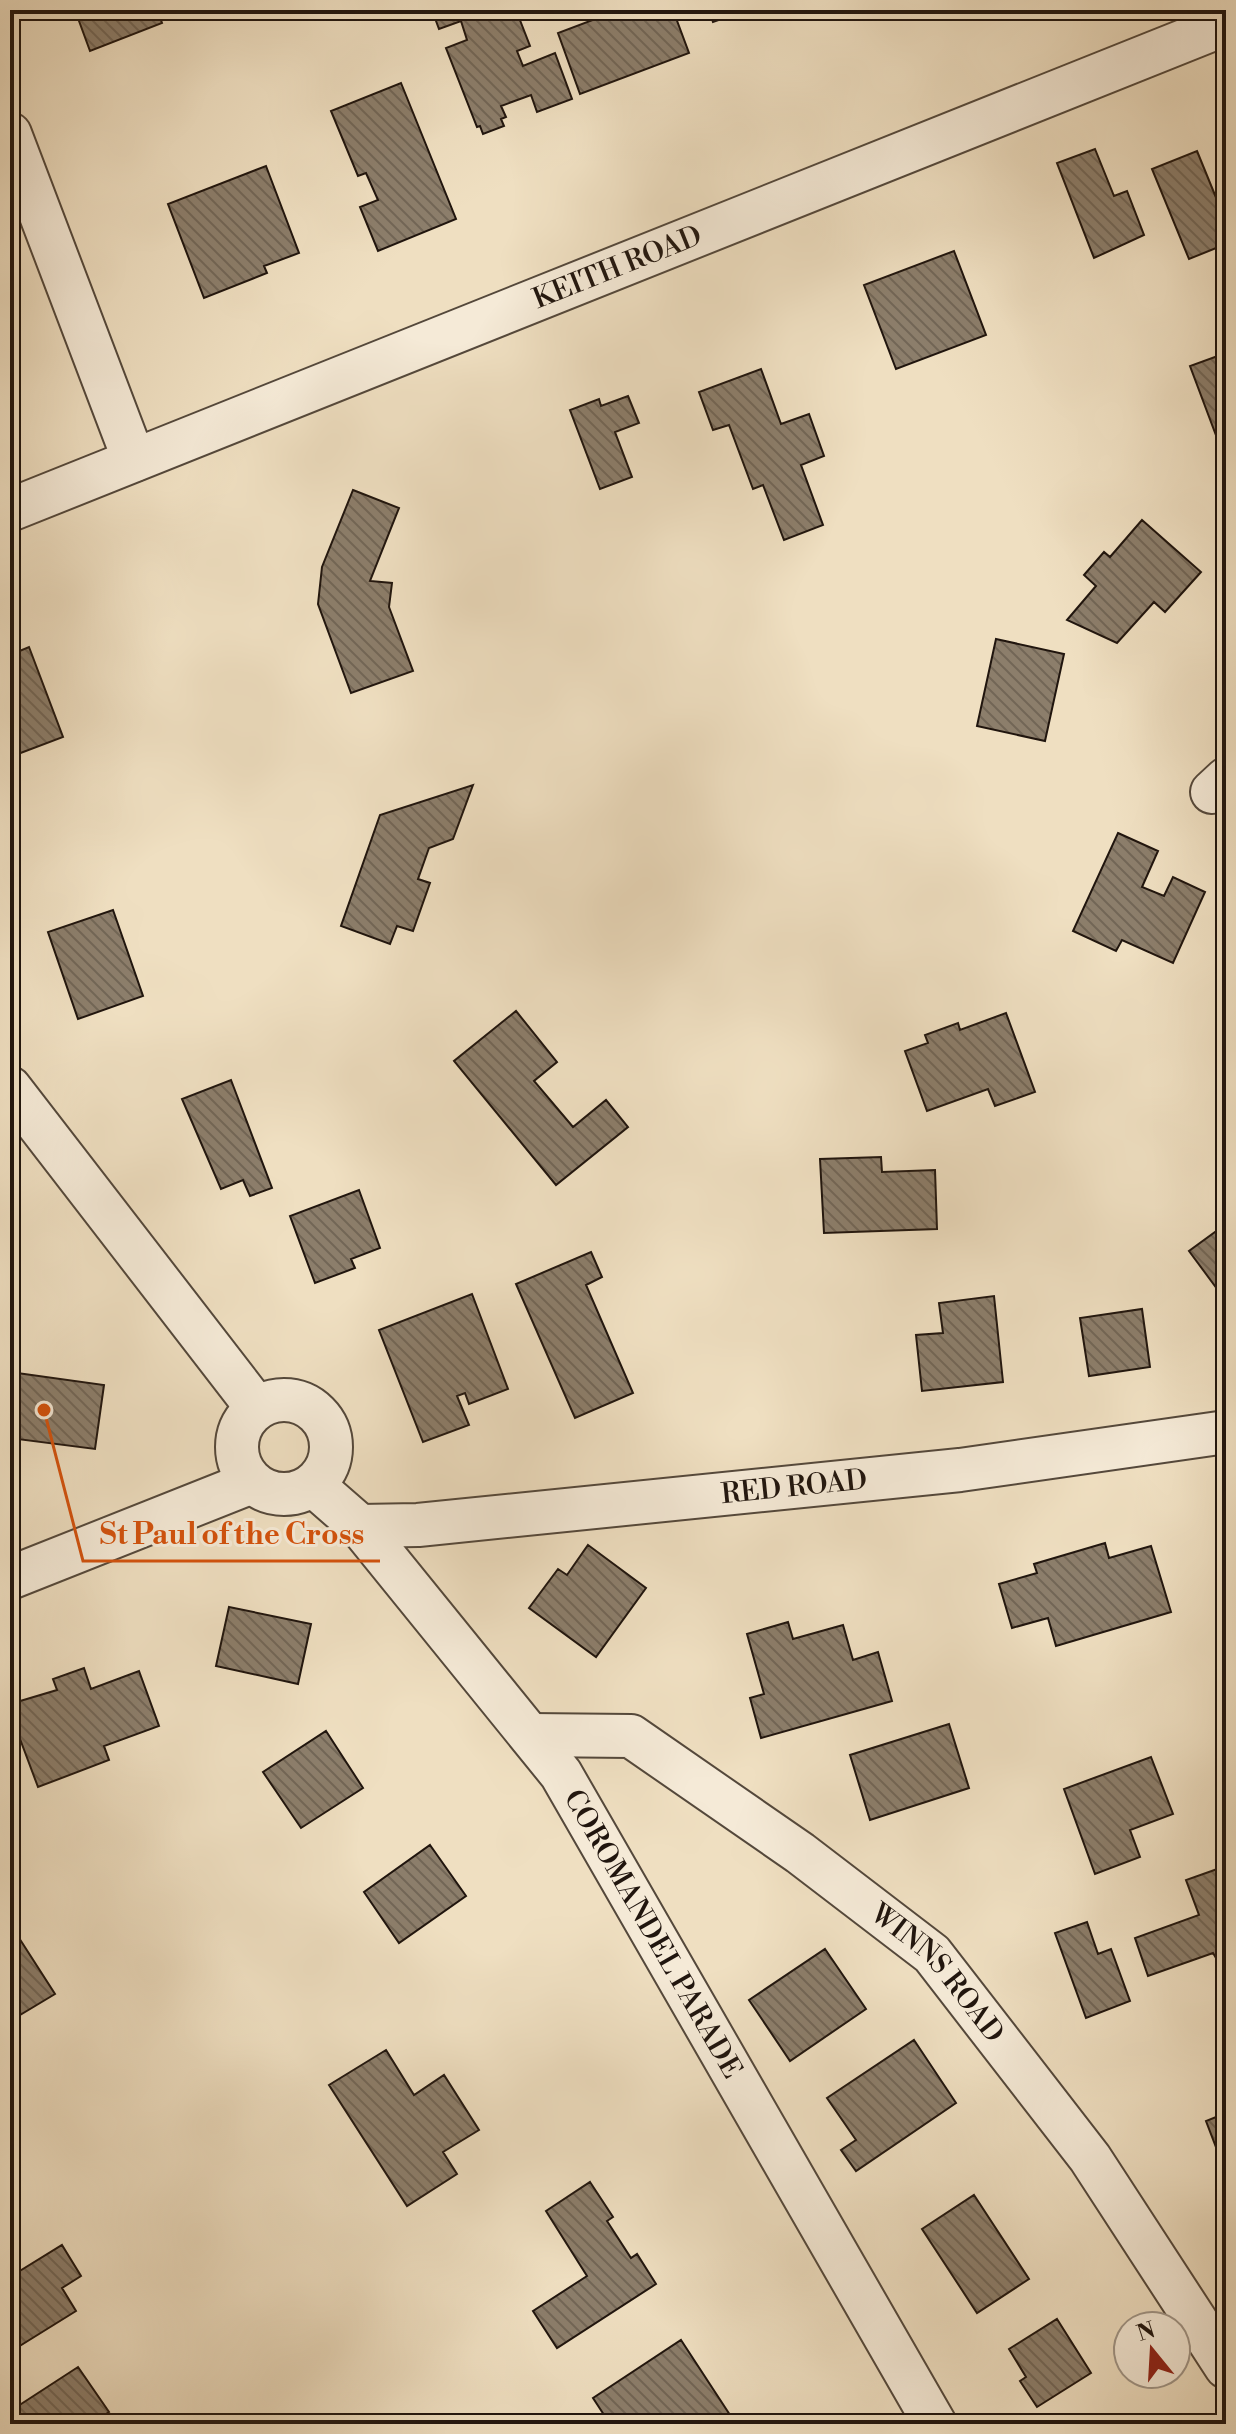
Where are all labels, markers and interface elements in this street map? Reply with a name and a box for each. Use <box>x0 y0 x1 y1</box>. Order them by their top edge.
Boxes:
street label: KEITH ROAD <box>528 218 707 317</box>
street label: RED ROAD <box>719 1462 869 1512</box>
callout: St Paul of the Cross <box>83 1507 380 1561</box>
text: St Paul of the Cross <box>100 1516 364 1554</box>
street label: COROMANDEL PARADE <box>556 1783 750 2084</box>
street label: WINNS ROAD <box>863 1895 1012 2050</box>
north arrow <box>1112 2310 1192 2390</box>
text: N <box>1134 2317 1159 2348</box>

